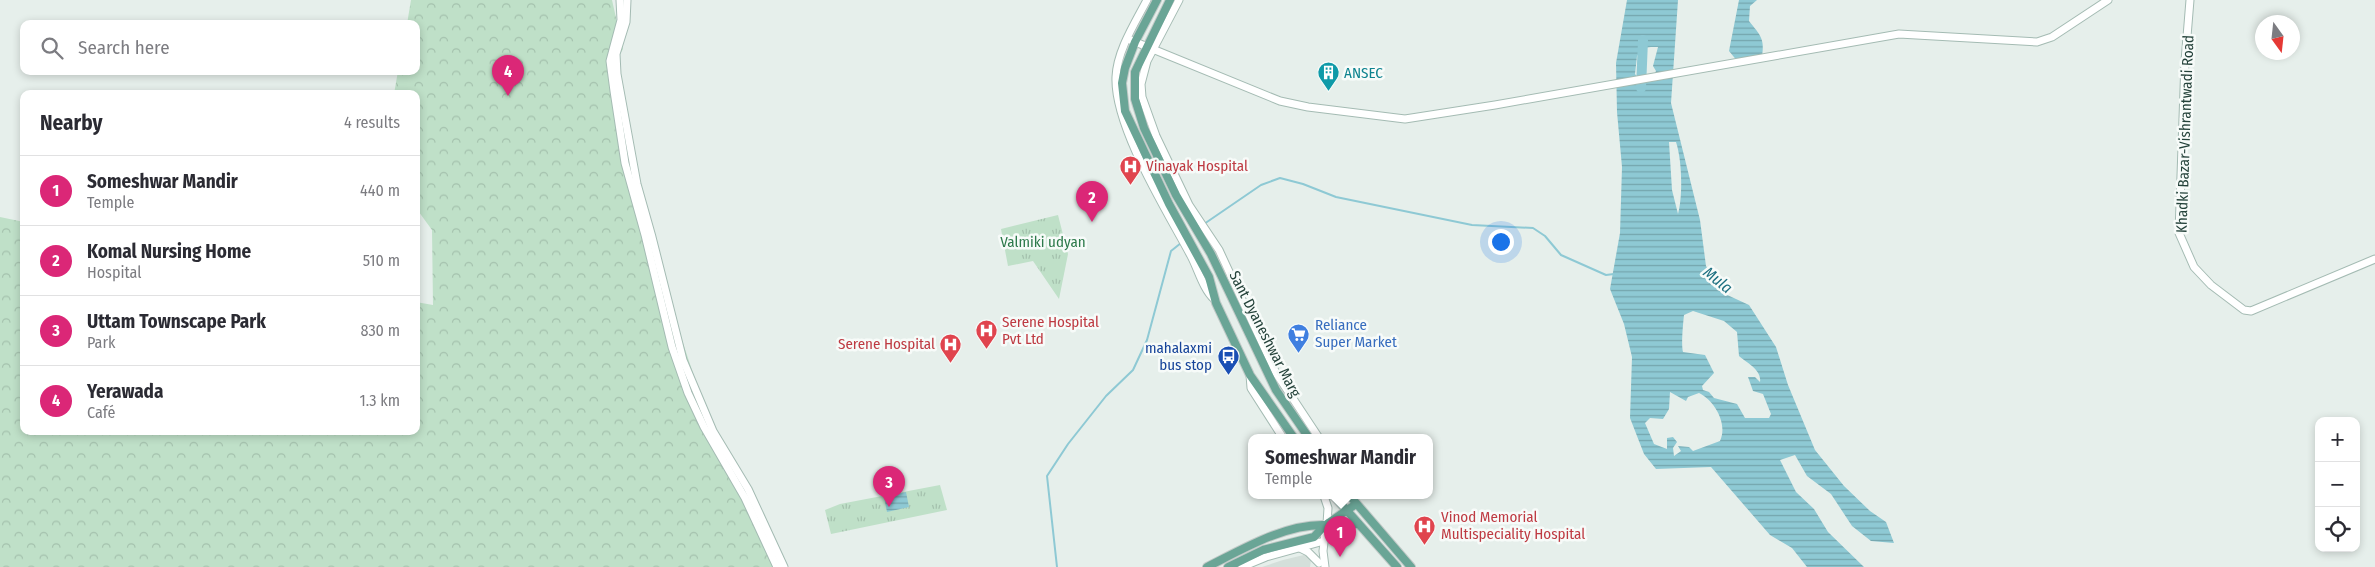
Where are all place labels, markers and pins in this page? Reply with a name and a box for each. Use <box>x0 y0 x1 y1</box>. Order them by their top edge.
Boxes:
pin: 4 <box>492 55 524 96</box>
building icon: ANSEC <box>1316 61 1340 92</box>
place label: ANSEC <box>1344 64 1383 82</box>
hospital icon: Vinayak Hospital <box>1118 154 1142 185</box>
place label: Vinayak Hospital <box>1146 157 1248 175</box>
pin: 2 <box>1076 181 1108 222</box>
place label: Serene Hospital Pvt Ltd <box>1002 313 1099 348</box>
place label: Reliance Super Market <box>1315 316 1397 351</box>
hospital icon: Serene Hospital Pvt Ltd <box>974 319 998 350</box>
supermarket icon: Reliance Super Market <box>1287 322 1311 353</box>
hospital icon: Serene Hospital <box>939 332 963 363</box>
place label: Serene Hospital <box>838 335 935 353</box>
place label: mahalaxmi bus stop <box>1145 339 1212 374</box>
bus stop icon: mahalaxmi bus stop <box>1216 345 1240 376</box>
pin: 3 <box>873 466 905 507</box>
place label: Vinod Memorial Multispeciality Hospital <box>1441 508 1585 543</box>
hospital icon: Vinod Memorial Multispeciality Hospital <box>1413 514 1437 545</box>
pin: 1 <box>1324 516 1356 557</box>

